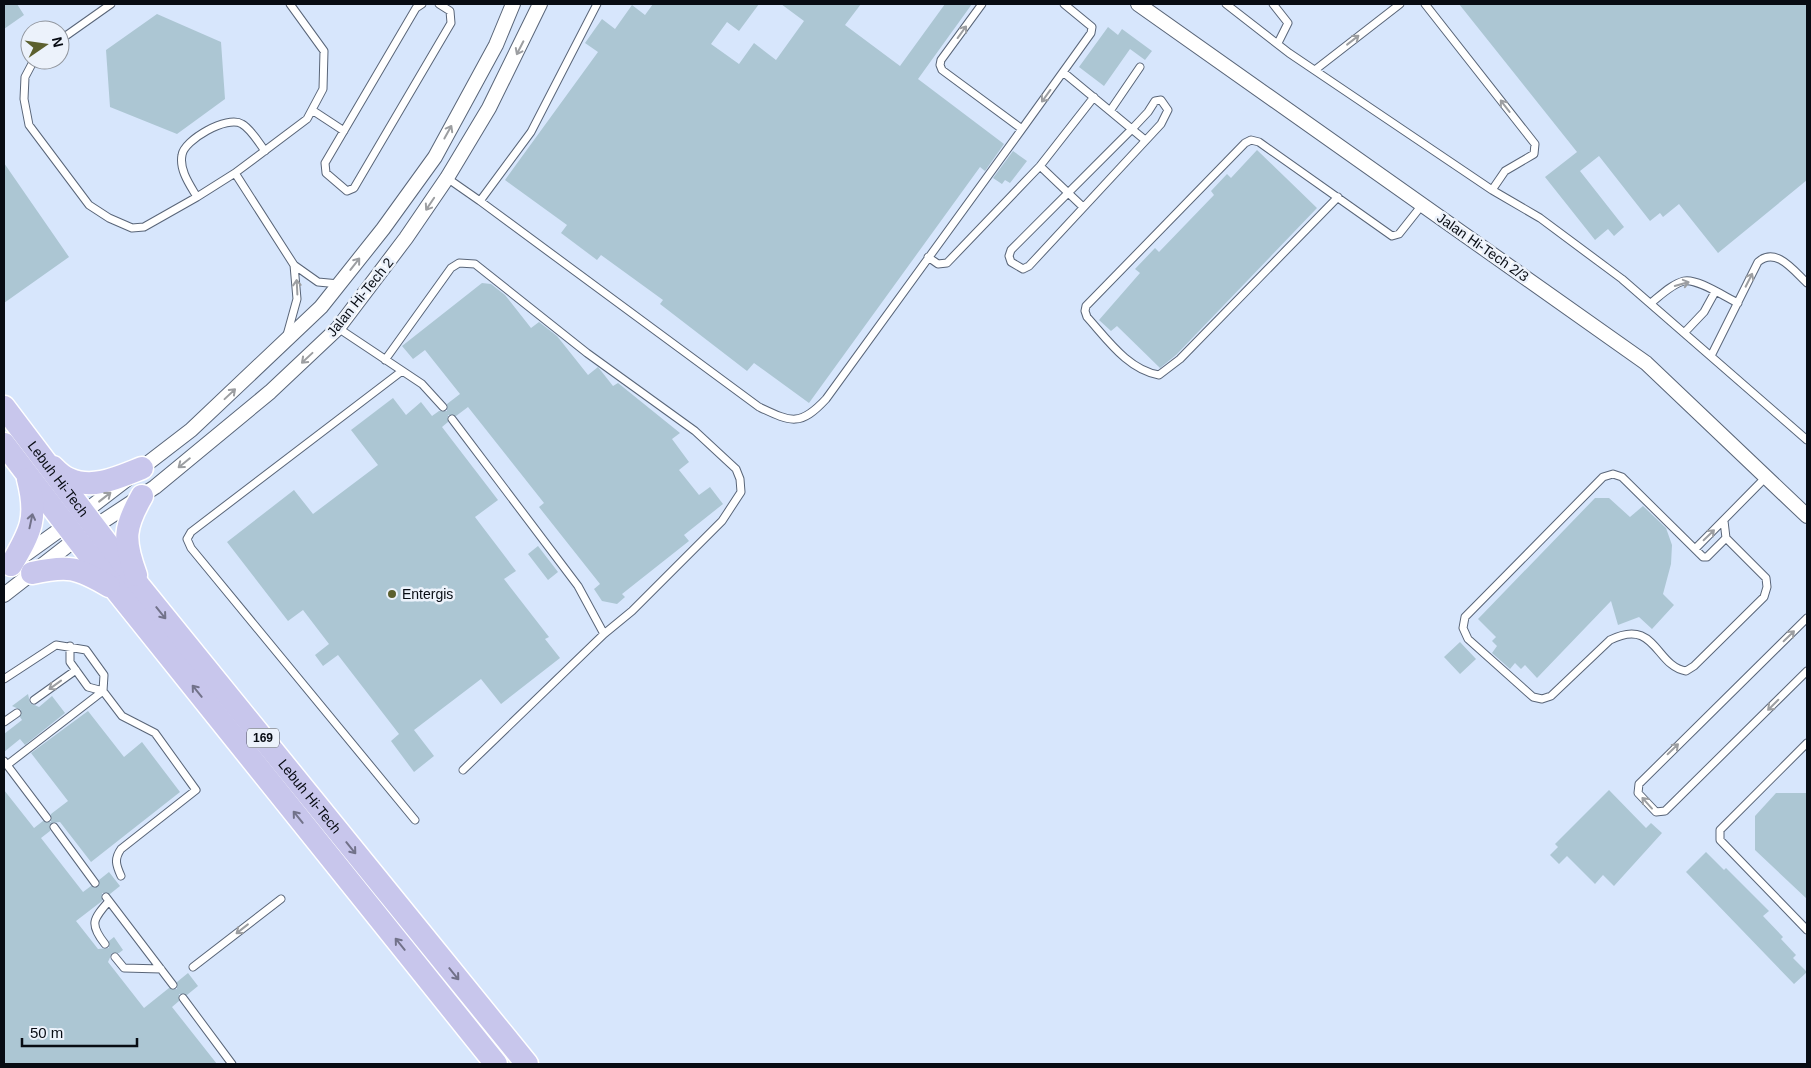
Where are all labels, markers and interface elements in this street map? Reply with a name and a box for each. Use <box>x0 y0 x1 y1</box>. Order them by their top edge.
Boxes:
north arrow <box>20 20 70 70</box>
one-way arrow <box>957 25 967 39</box>
one-way arrow <box>1346 34 1359 45</box>
text: N <box>49 35 67 49</box>
one-way arrow <box>515 40 524 55</box>
one-way arrow <box>1041 89 1051 103</box>
one-way arrow <box>1500 99 1510 113</box>
one-way arrow <box>444 125 454 140</box>
one-way arrow <box>425 196 435 210</box>
street label: Jalan Hi-Tech 2/3 <box>1434 209 1532 285</box>
street label: Jalan Hi-Tech 2 <box>323 254 397 340</box>
one-way arrow <box>349 258 360 271</box>
one-way arrow <box>1744 272 1754 287</box>
one-way arrow <box>1673 279 1689 288</box>
one-way arrow <box>292 280 302 296</box>
one-way arrow <box>301 352 313 364</box>
one-way arrow <box>224 388 237 400</box>
street label: Lebuh Hi-Tech <box>25 438 92 520</box>
one-way arrow <box>177 458 190 469</box>
one-way arrow <box>98 492 112 502</box>
one-way arrow <box>27 514 36 530</box>
one-way arrow <box>1703 529 1715 541</box>
place label: Entergis <box>402 586 453 602</box>
marker: Entergis <box>386 588 398 600</box>
one-way arrow <box>156 606 167 619</box>
one-way arrow <box>1783 630 1795 642</box>
one-way arrow <box>48 680 62 690</box>
one-way arrow <box>191 684 202 697</box>
one-way arrow <box>1767 699 1779 711</box>
road number: 169 <box>247 728 279 748</box>
one-way arrow <box>1667 743 1680 755</box>
street label: Lebuh Hi-Tech <box>275 756 344 836</box>
one-way arrow <box>1641 796 1653 809</box>
one-way arrow <box>293 811 304 824</box>
one-way arrow <box>346 841 357 854</box>
one-way arrow <box>236 923 249 934</box>
one-way arrow <box>394 938 405 951</box>
one-way arrow <box>448 967 459 980</box>
scale bar <box>22 1016 138 1048</box>
text: 50 m <box>30 1024 63 1041</box>

